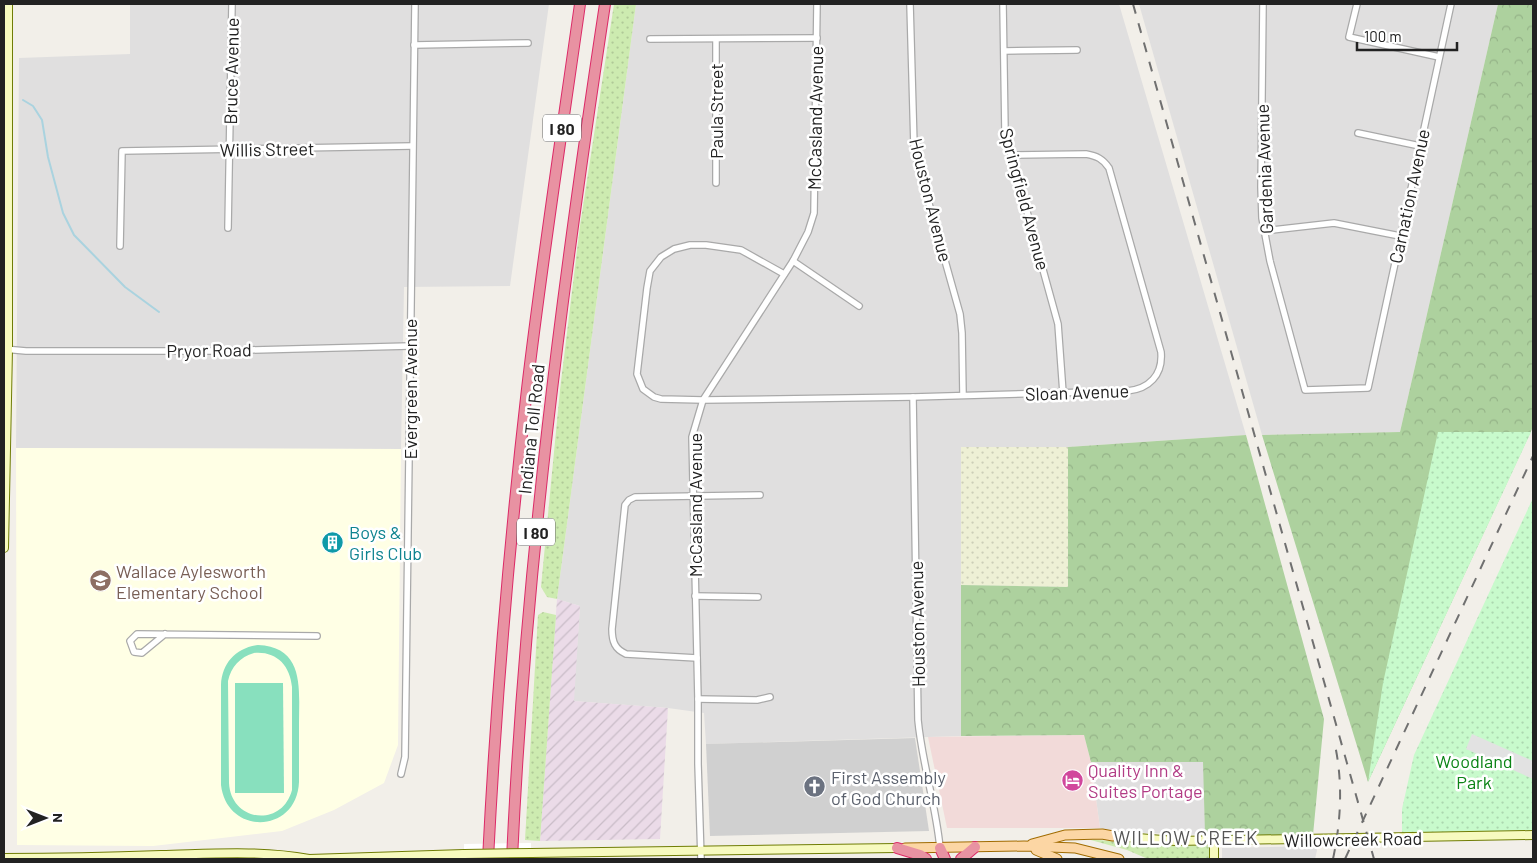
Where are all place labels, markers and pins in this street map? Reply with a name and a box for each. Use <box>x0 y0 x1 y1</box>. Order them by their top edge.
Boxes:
place label: Boys & Girls Club <box>349 521 422 564</box>
building icon: Boys & Girls Club <box>321 530 345 554</box>
place label: Wallace Aylesworth Elementary School <box>116 560 266 603</box>
school or university icon: Wallace Aylesworth Elementary School <box>88 569 112 593</box>
place label: Quality Inn & Suites Portage <box>1088 759 1203 802</box>
place label: First Assembly of God Church <box>831 766 946 809</box>
hotel icon: Quality Inn & Suites Portage <box>1060 768 1084 792</box>
church icon: First Assembly of God Church <box>803 775 827 799</box>

